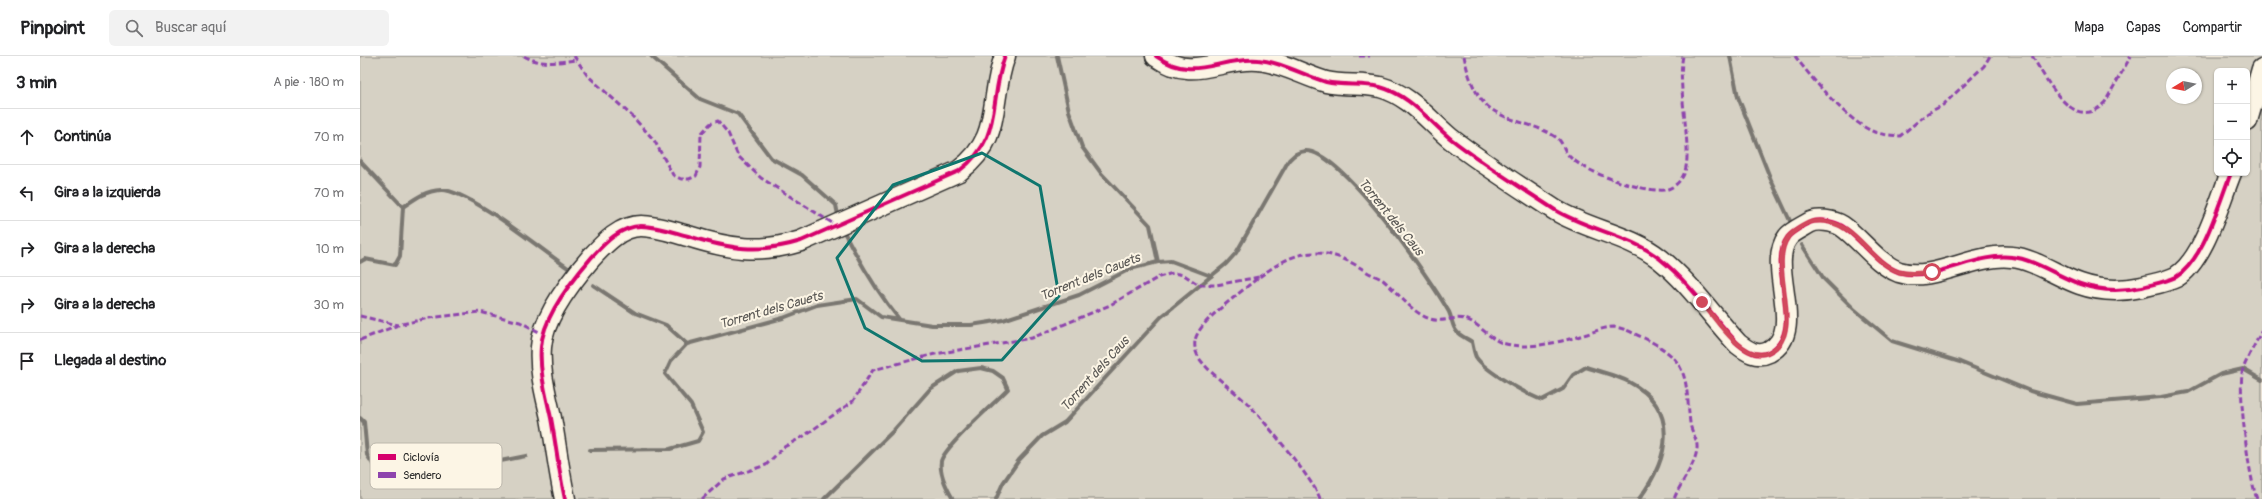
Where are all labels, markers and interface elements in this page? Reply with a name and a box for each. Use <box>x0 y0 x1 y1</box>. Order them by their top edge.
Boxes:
search box <box>109 10 389 46</box>
text: Pinpoint <box>20 16 85 40</box>
icon: search <box>123 17 145 39</box>
text: Buscar aquí <box>155 18 227 37</box>
text: Mapa <box>2074 19 2104 36</box>
text: Capas <box>2126 19 2161 36</box>
text: Compartir <box>2183 19 2242 36</box>
north arrow <box>2166 68 2202 104</box>
map controls <box>2214 68 2250 176</box>
button: + <box>2214 68 2250 104</box>
text: 3 min <box>16 72 57 93</box>
text: A pie · 180 m <box>273 74 344 90</box>
button: − <box>2214 104 2250 140</box>
icon: ahead <box>16 126 38 148</box>
text: Continúa <box>54 127 111 146</box>
text: 70 m <box>314 129 344 145</box>
button: locate <box>2214 140 2250 176</box>
water label: Torrent dels Caus <box>1355 175 1428 261</box>
icon: left <box>16 182 38 204</box>
text: Gira a la izquierda <box>54 183 161 202</box>
text: 70 m <box>314 185 344 201</box>
icon: right <box>16 238 38 260</box>
text: Gira a la derecha <box>54 239 155 258</box>
text: 10 m <box>316 241 344 257</box>
water label: Torrent dels Cauets <box>1038 249 1144 304</box>
route start <box>1923 263 1941 281</box>
water label: Torrent dels Cauets <box>718 287 826 332</box>
route end <box>1693 293 1711 311</box>
icon: right <box>16 294 38 316</box>
text: Gira a la derecha <box>54 295 155 314</box>
text: 30 m <box>314 297 344 313</box>
water label: Torrent dels Caus <box>1057 332 1134 415</box>
icon: arrive <box>16 350 38 372</box>
text: Llegada al destino <box>54 351 166 370</box>
legend <box>370 443 502 489</box>
text: Ciclovía <box>403 451 439 464</box>
text: Sendero <box>403 469 441 482</box>

